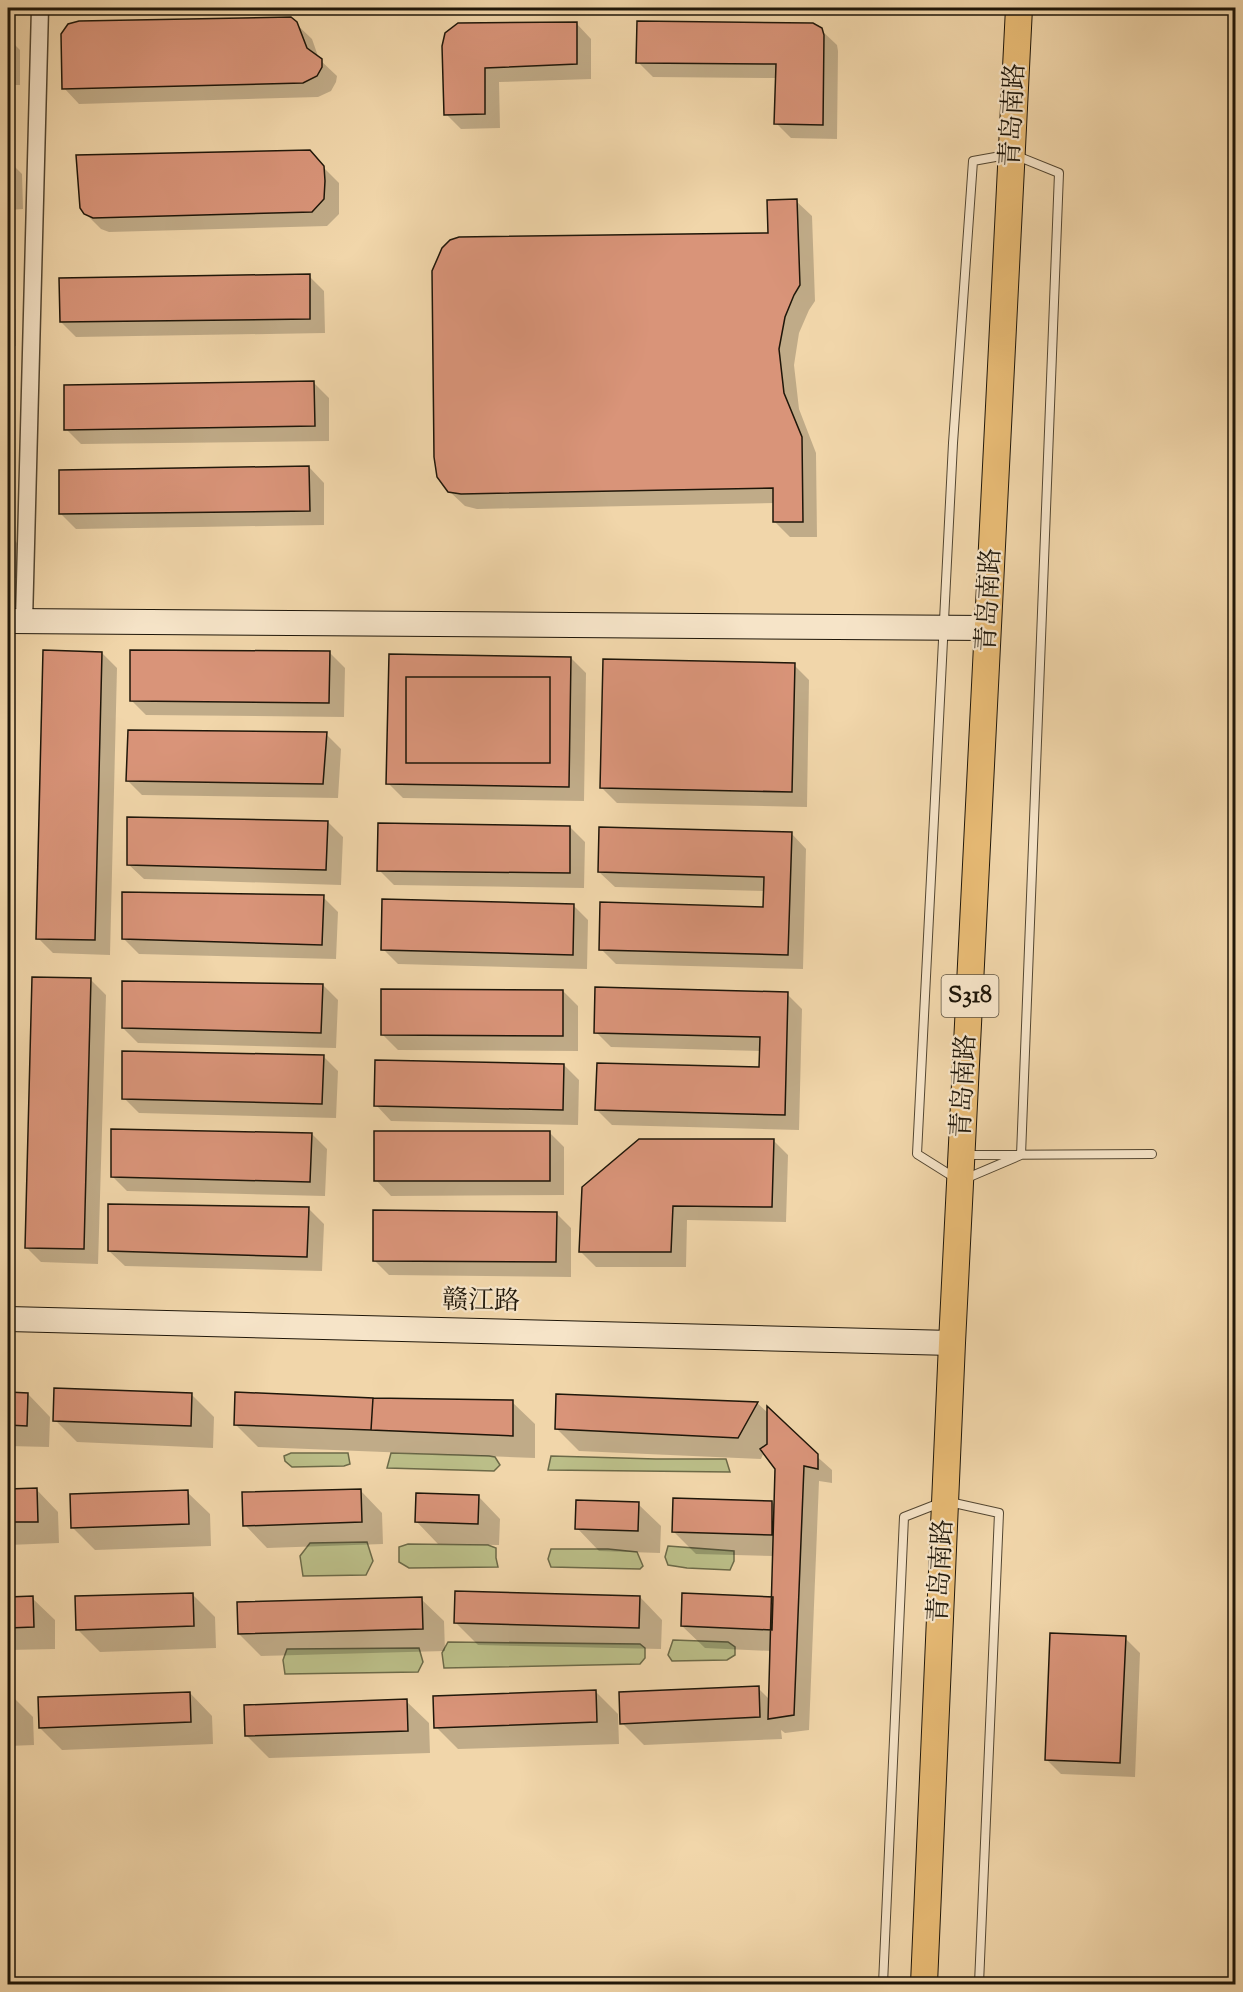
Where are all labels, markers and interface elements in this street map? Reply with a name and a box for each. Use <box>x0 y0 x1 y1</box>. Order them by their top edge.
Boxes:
street label: 青岛南路 <box>993 62 1035 168</box>
street label: 青岛南路 <box>969 547 1011 653</box>
road number: S318 <box>942 975 998 1017</box>
street label: 青岛南路 <box>944 1033 986 1139</box>
street label: 赣江路 <box>442 1283 520 1321</box>
street label: 青岛南路 <box>921 1518 963 1624</box>

